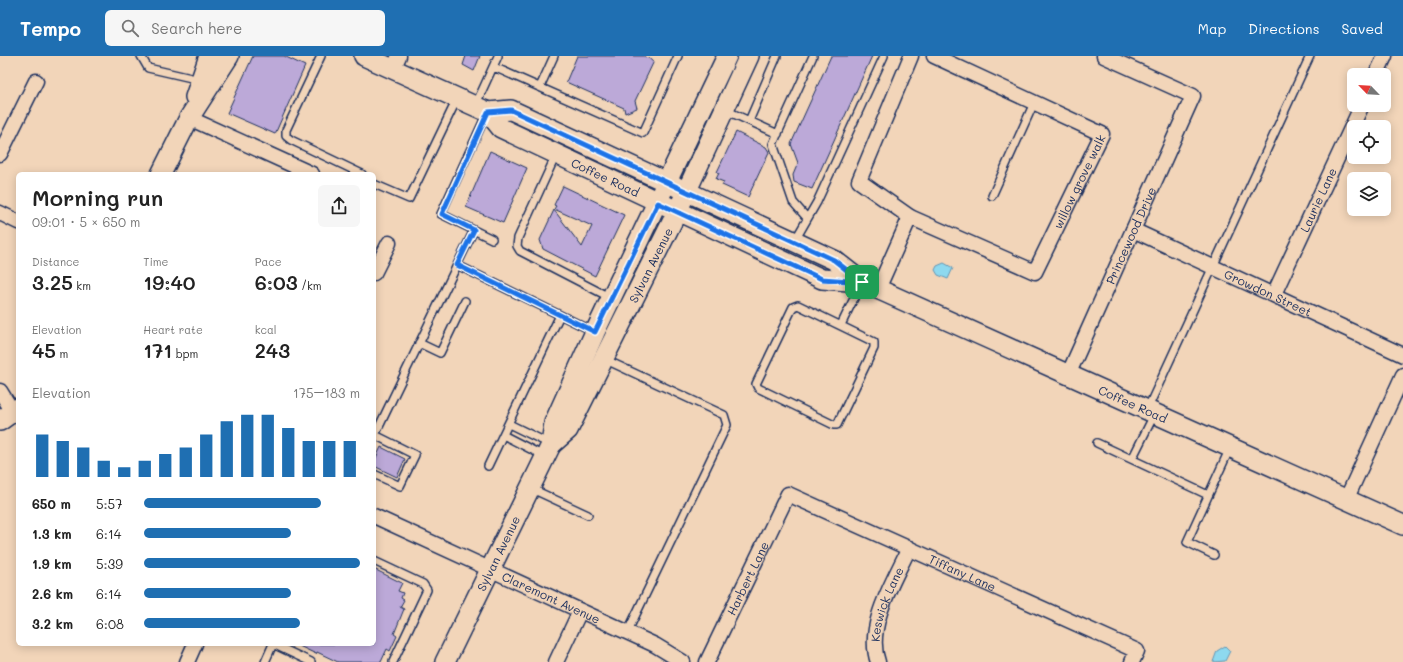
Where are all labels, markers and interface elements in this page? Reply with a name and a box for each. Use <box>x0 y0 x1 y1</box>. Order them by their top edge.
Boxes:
search box <box>105 10 385 46</box>
text: Tempo <box>20 16 81 41</box>
icon: search <box>119 17 141 39</box>
text: Search here <box>151 18 242 38</box>
text: Map <box>1198 19 1226 38</box>
text: Directions <box>1248 19 1319 38</box>
text: Saved <box>1341 19 1383 38</box>
north arrow <box>1347 68 1391 112</box>
map controls <box>1347 68 1391 216</box>
button: locate <box>1347 120 1391 164</box>
street label: willow grove walk <box>1049 132 1109 231</box>
street label: Coffee Road <box>569 154 643 200</box>
street label: Laurie Lane <box>1296 165 1340 234</box>
button: layers <box>1347 172 1391 216</box>
text: Morning run <box>32 183 163 212</box>
street label: Princewood Drive <box>1102 184 1159 287</box>
button: share <box>318 185 360 227</box>
text: 09:01 · 5 × 650 m <box>32 213 140 230</box>
street label: Sylvan Avenue <box>625 225 676 305</box>
text: Distance <box>32 254 79 269</box>
text: Time <box>143 254 168 269</box>
text: Pace <box>255 254 282 269</box>
pin <box>845 265 879 299</box>
street label: Growdon Street <box>1222 265 1315 320</box>
text: 3.25 <box>32 269 73 295</box>
text: 19:40 <box>143 269 196 295</box>
text: 6:03 <box>255 269 298 295</box>
icon: arrive <box>851 271 873 293</box>
text: km <box>73 278 91 293</box>
text: /km <box>298 278 322 293</box>
text: Elevation <box>32 322 81 337</box>
text: Heart rate <box>143 322 203 337</box>
text: kcal <box>255 322 277 337</box>
text: 45 <box>32 337 56 363</box>
text: 171 <box>143 337 172 363</box>
text: 243 <box>255 337 290 363</box>
text: m <box>56 346 68 361</box>
text: bpm <box>172 346 198 361</box>
street label: Coffee Road <box>1096 381 1170 426</box>
text: Elevation <box>32 384 90 401</box>
text: 175–183 m <box>293 384 360 401</box>
text: 650 m <box>32 495 71 512</box>
text: 5:57 <box>96 495 122 512</box>
street label: Sylvan Avenue <box>473 513 523 594</box>
text: 1.3 km <box>32 525 72 542</box>
text: 6:14 <box>96 525 121 542</box>
street label: Harbert Lane <box>723 539 772 618</box>
street label: Tiffany Lane <box>927 551 999 595</box>
text: 1.9 km <box>32 555 72 572</box>
text: 5:39 <box>96 555 123 572</box>
street label: Keswick Lane <box>867 564 907 642</box>
street label: Claremont Avenue <box>499 568 603 627</box>
text: 2.6 km <box>32 585 73 602</box>
text: 6:14 <box>96 585 121 602</box>
text: 3.2 km <box>32 615 73 632</box>
text: 6:08 <box>96 615 124 632</box>

